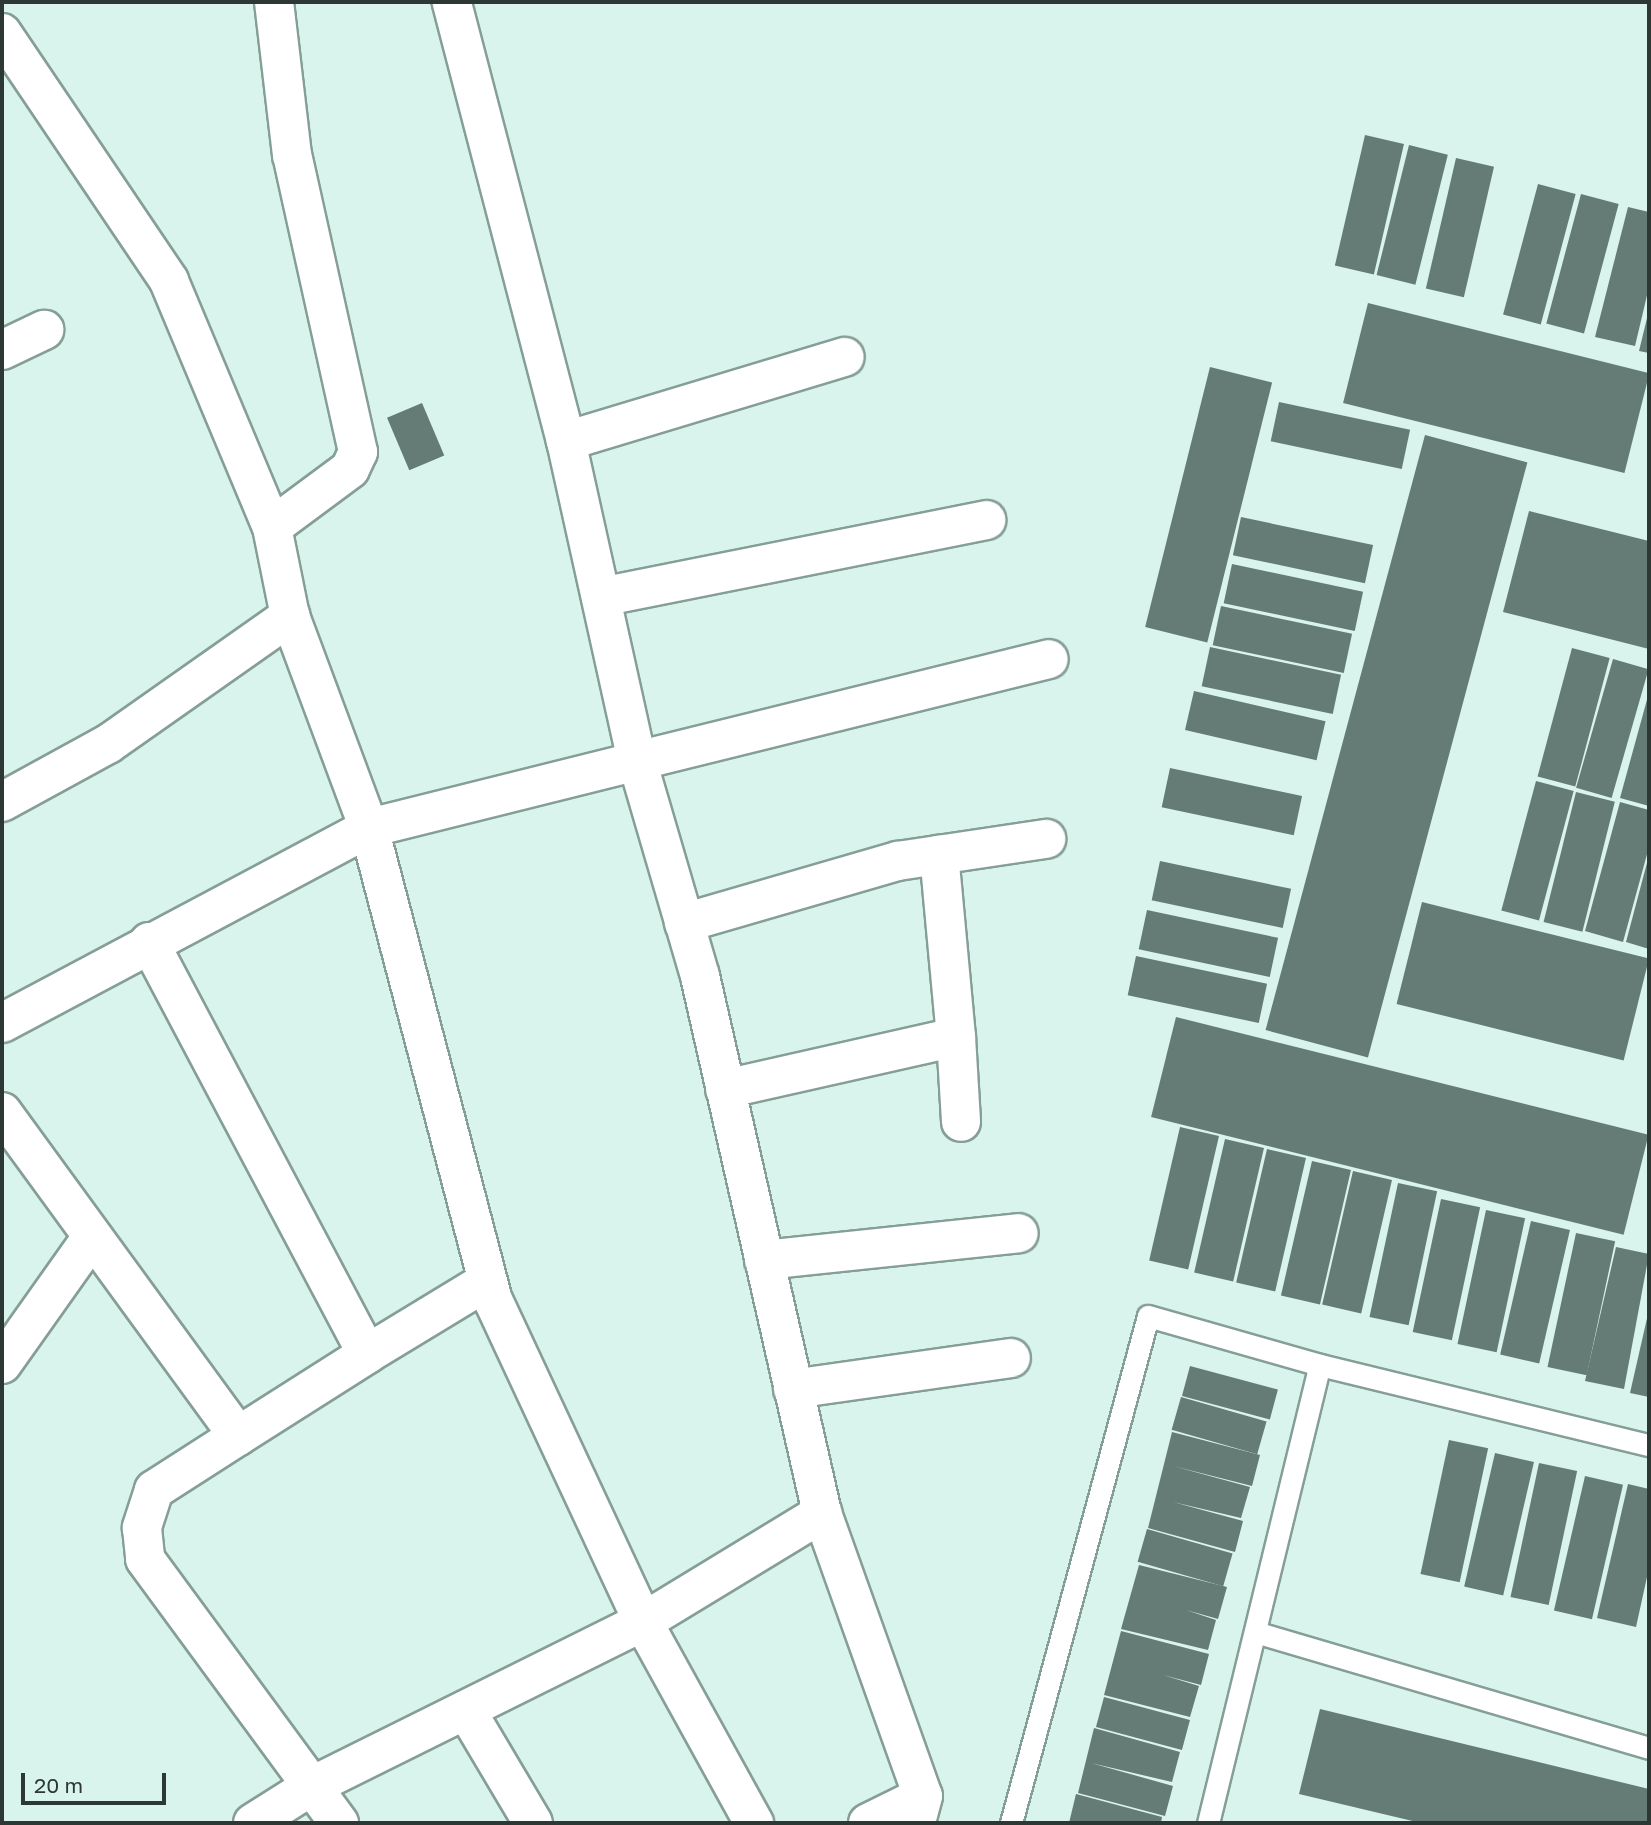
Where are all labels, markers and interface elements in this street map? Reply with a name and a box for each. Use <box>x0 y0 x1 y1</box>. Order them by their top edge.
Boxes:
scale bar <box>24 1758 170 1802</box>
text: 20 m <box>34 1772 83 1798</box>

